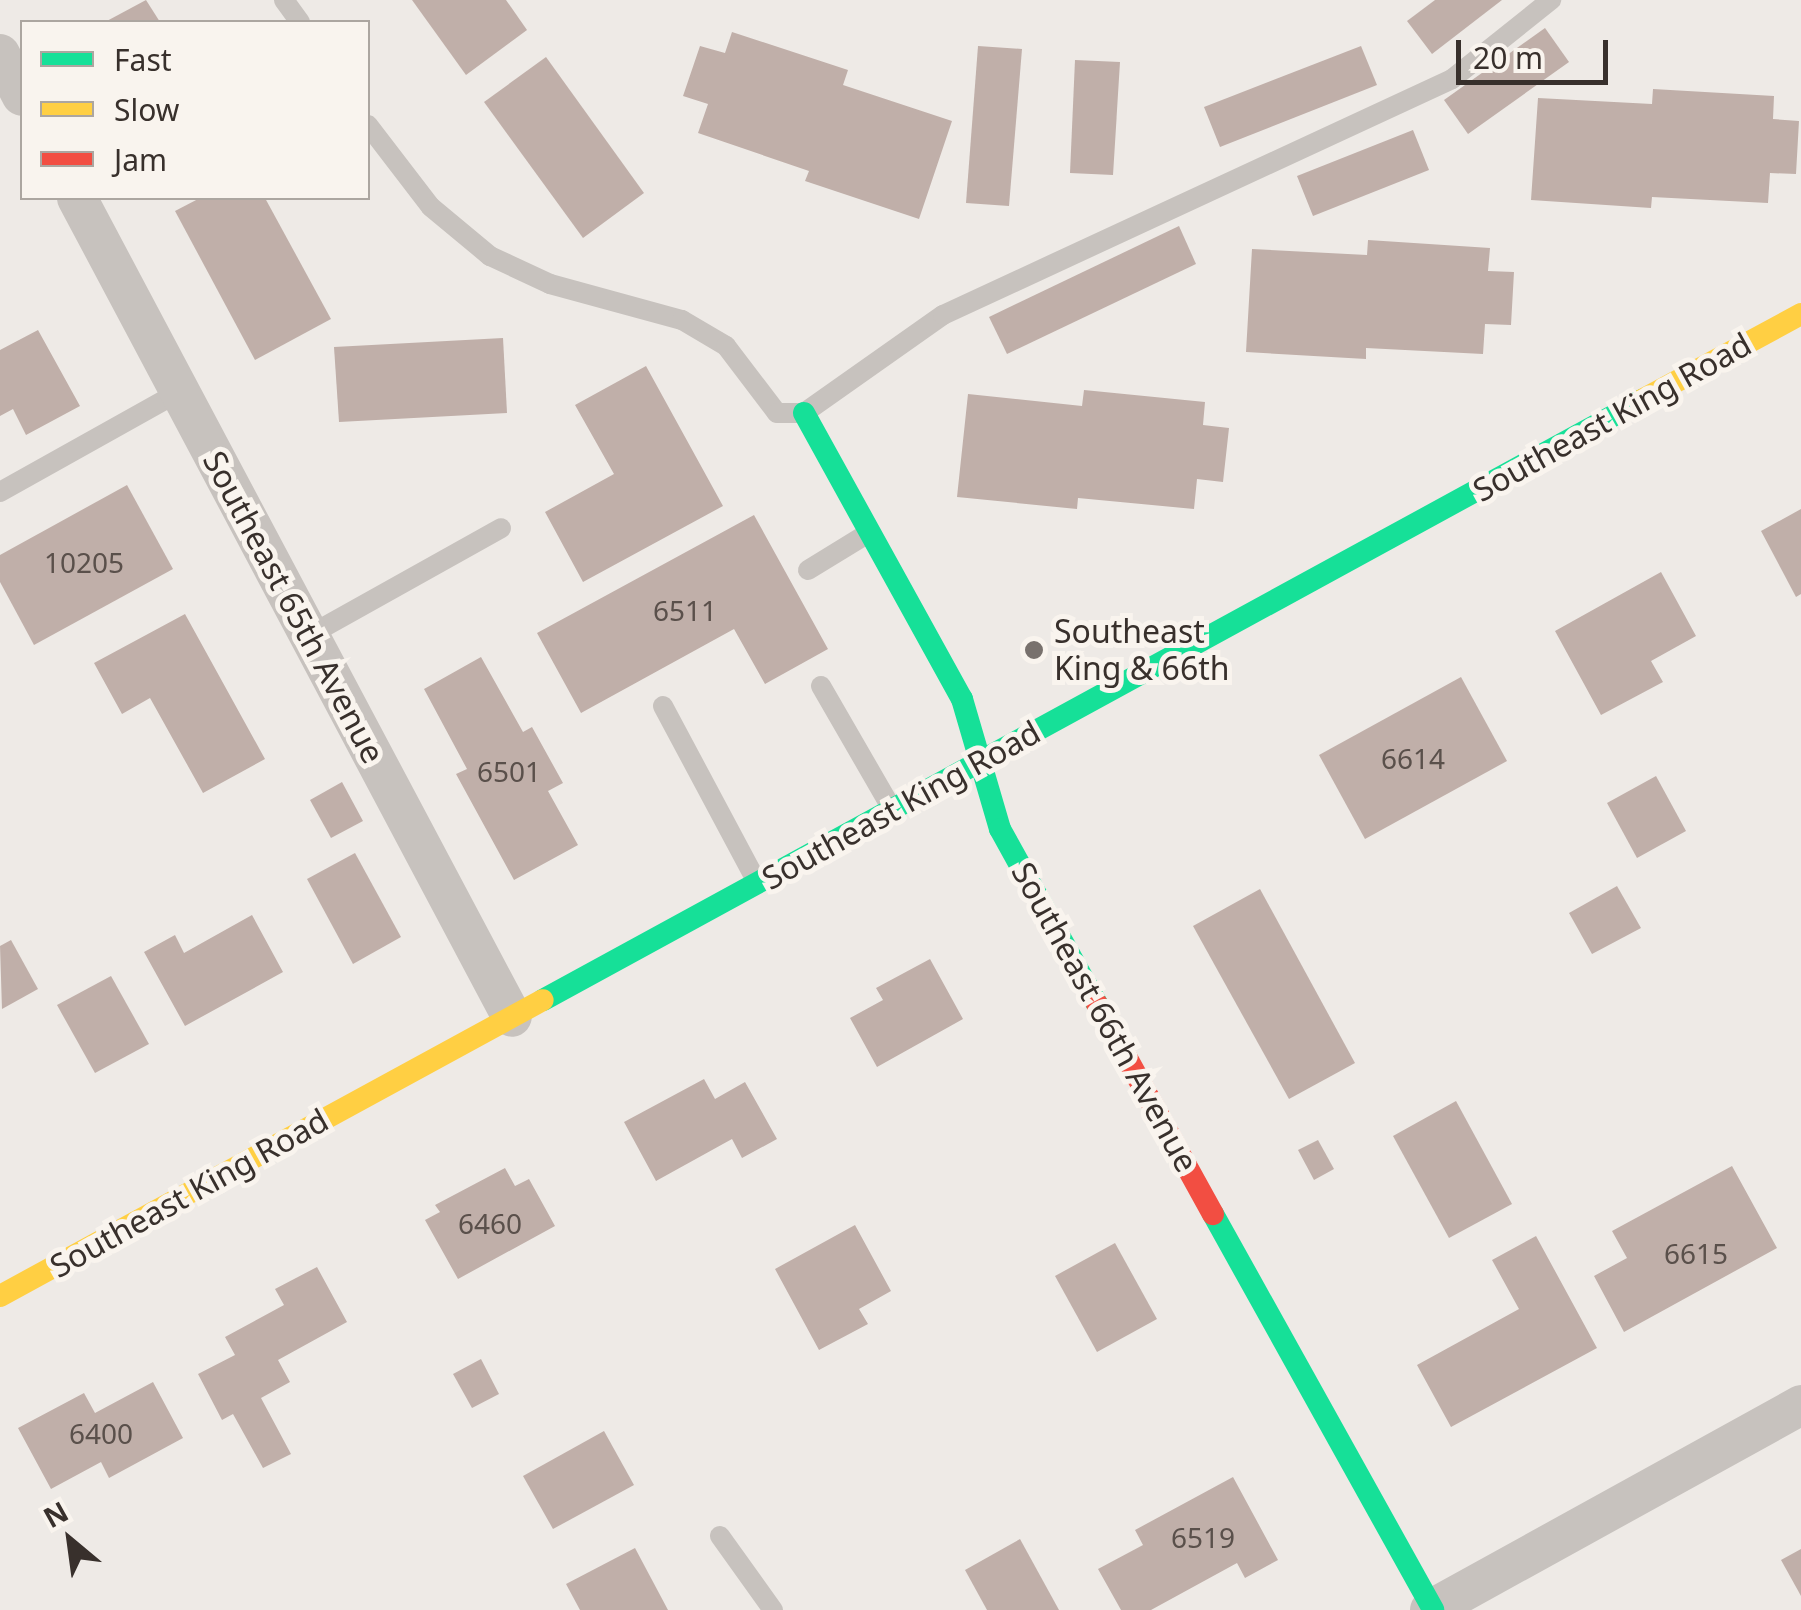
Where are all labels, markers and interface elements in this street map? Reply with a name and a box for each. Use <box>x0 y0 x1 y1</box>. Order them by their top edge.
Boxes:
legend <box>20 20 370 200</box>
scale bar <box>1461 20 1614 82</box>
text: 20 m <box>1473 37 1543 78</box>
text: Fast <box>114 39 172 80</box>
text: Slow <box>114 89 179 130</box>
text: Jam <box>114 139 167 180</box>
street label: Southeast King Road <box>1466 325 1758 509</box>
street label: Southeast 65th Avenue <box>195 444 393 770</box>
house number: 10205 <box>44 545 124 579</box>
house number: 6511 <box>653 593 717 627</box>
place label: Southeast King & 66th <box>1054 613 1230 688</box>
marker: Southeast King & 66th <box>1023 639 1045 661</box>
street label: Southeast King Road <box>755 713 1047 897</box>
house number: 6614 <box>1381 741 1445 775</box>
house number: 6501 <box>477 754 541 788</box>
street label: Southeast 66th Avenue <box>1004 856 1206 1178</box>
street label: Southeast King Road <box>43 1101 335 1285</box>
house number: 6460 <box>458 1206 522 1240</box>
house number: 6615 <box>1664 1236 1728 1270</box>
house number: 6400 <box>69 1416 133 1450</box>
north arrow <box>20 1490 120 1590</box>
text: N <box>36 1492 75 1536</box>
house number: 6519 <box>1171 1520 1235 1554</box>

